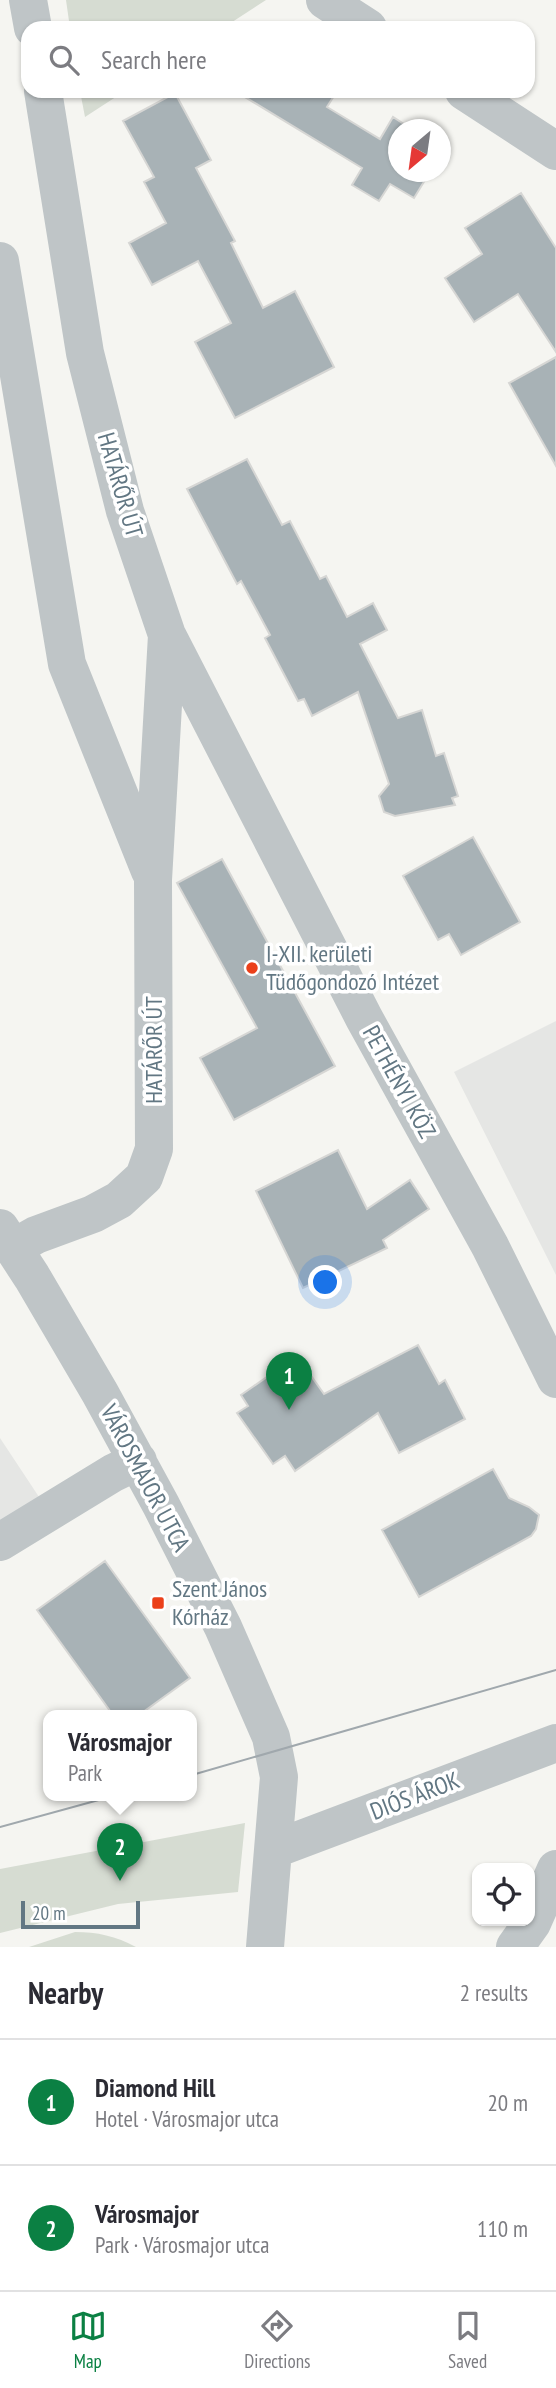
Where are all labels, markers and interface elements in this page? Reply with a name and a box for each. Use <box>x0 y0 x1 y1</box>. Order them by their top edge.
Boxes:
search box <box>21 21 535 98</box>
icon: search <box>45 41 83 79</box>
text: Search here <box>101 43 207 76</box>
north arrow <box>388 119 451 182</box>
street label: HATÁRŐR ÚT <box>91 429 150 541</box>
place label: I-XII. kerületi Tüdőgondozó Intézet <box>266 938 440 997</box>
marker: I-XII. kerületi Tüdőgondozó Intézet <box>244 960 260 976</box>
street label: HATÁRŐR ÚT <box>138 996 169 1104</box>
street label: PETHÉNYI KÖZ <box>356 1020 443 1144</box>
your location <box>308 1265 342 1299</box>
pin: 1 <box>266 1352 312 1410</box>
street label: VÁROSMAJOR UTCA <box>93 1398 197 1557</box>
place label: Szent János Kórház <box>172 1573 267 1632</box>
marker: Szent János Kórház <box>150 1595 166 1611</box>
popup <box>43 1710 197 1801</box>
text: Városmajor <box>68 1725 172 1758</box>
text: Park <box>68 1758 102 1787</box>
street label: DIÓS ÁROK <box>366 1764 464 1827</box>
pin: 2 <box>97 1823 143 1881</box>
map controls <box>472 1863 535 1926</box>
button: locate <box>472 1863 535 1926</box>
scale bar <box>21 1898 140 1930</box>
text: 20 m <box>32 1901 66 1925</box>
text: Nearby <box>28 1973 103 2012</box>
text: 2 results <box>460 1978 528 2007</box>
text: Diamond Hill <box>95 2071 215 2104</box>
text: 1 <box>46 2088 57 2117</box>
text: 20 m <box>487 2088 528 2117</box>
text: Hotel · Városmajor utca <box>95 2104 279 2133</box>
text: Városmajor <box>95 2197 199 2230</box>
text: 2 <box>46 2214 57 2243</box>
text: 110 m <box>477 2214 528 2243</box>
text: Park · Városmajor utca <box>95 2230 269 2259</box>
tab: Map <box>69 2307 107 2373</box>
tab: Directions <box>244 2307 310 2373</box>
tab: Saved <box>448 2307 487 2373</box>

